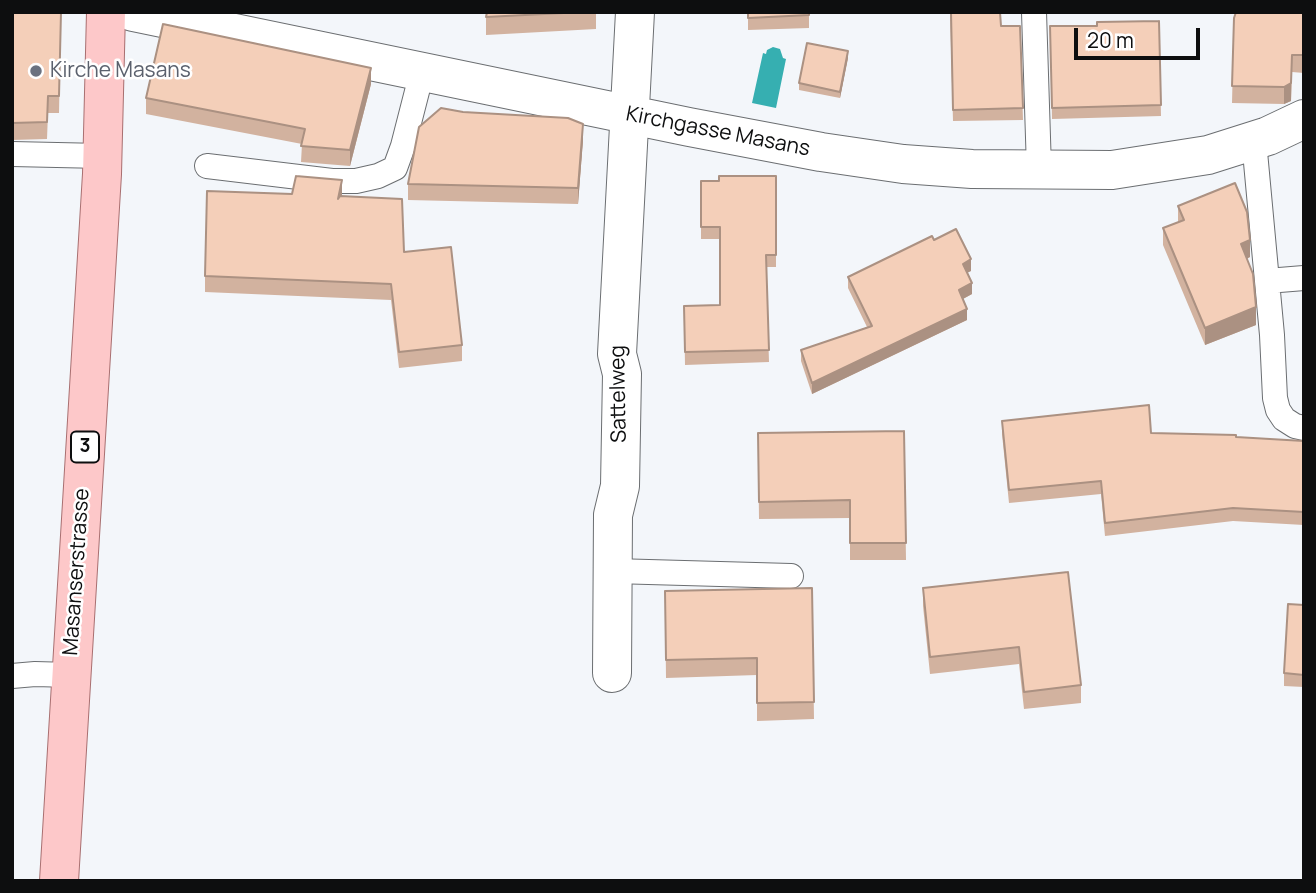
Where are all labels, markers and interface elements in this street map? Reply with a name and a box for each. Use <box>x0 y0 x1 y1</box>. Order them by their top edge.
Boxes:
scale bar <box>1078 14 1204 58</box>
text: 20 m <box>1087 26 1134 54</box>
place label: Kirche Masans <box>50 58 191 84</box>
marker: Kirche Masans <box>28 63 44 79</box>
street label: Kirchgasse Masans <box>624 102 812 162</box>
street label: Sattelweg <box>606 345 632 443</box>
road number: 3 <box>71 432 99 462</box>
street label: Masanserstrasse <box>59 488 95 656</box>

